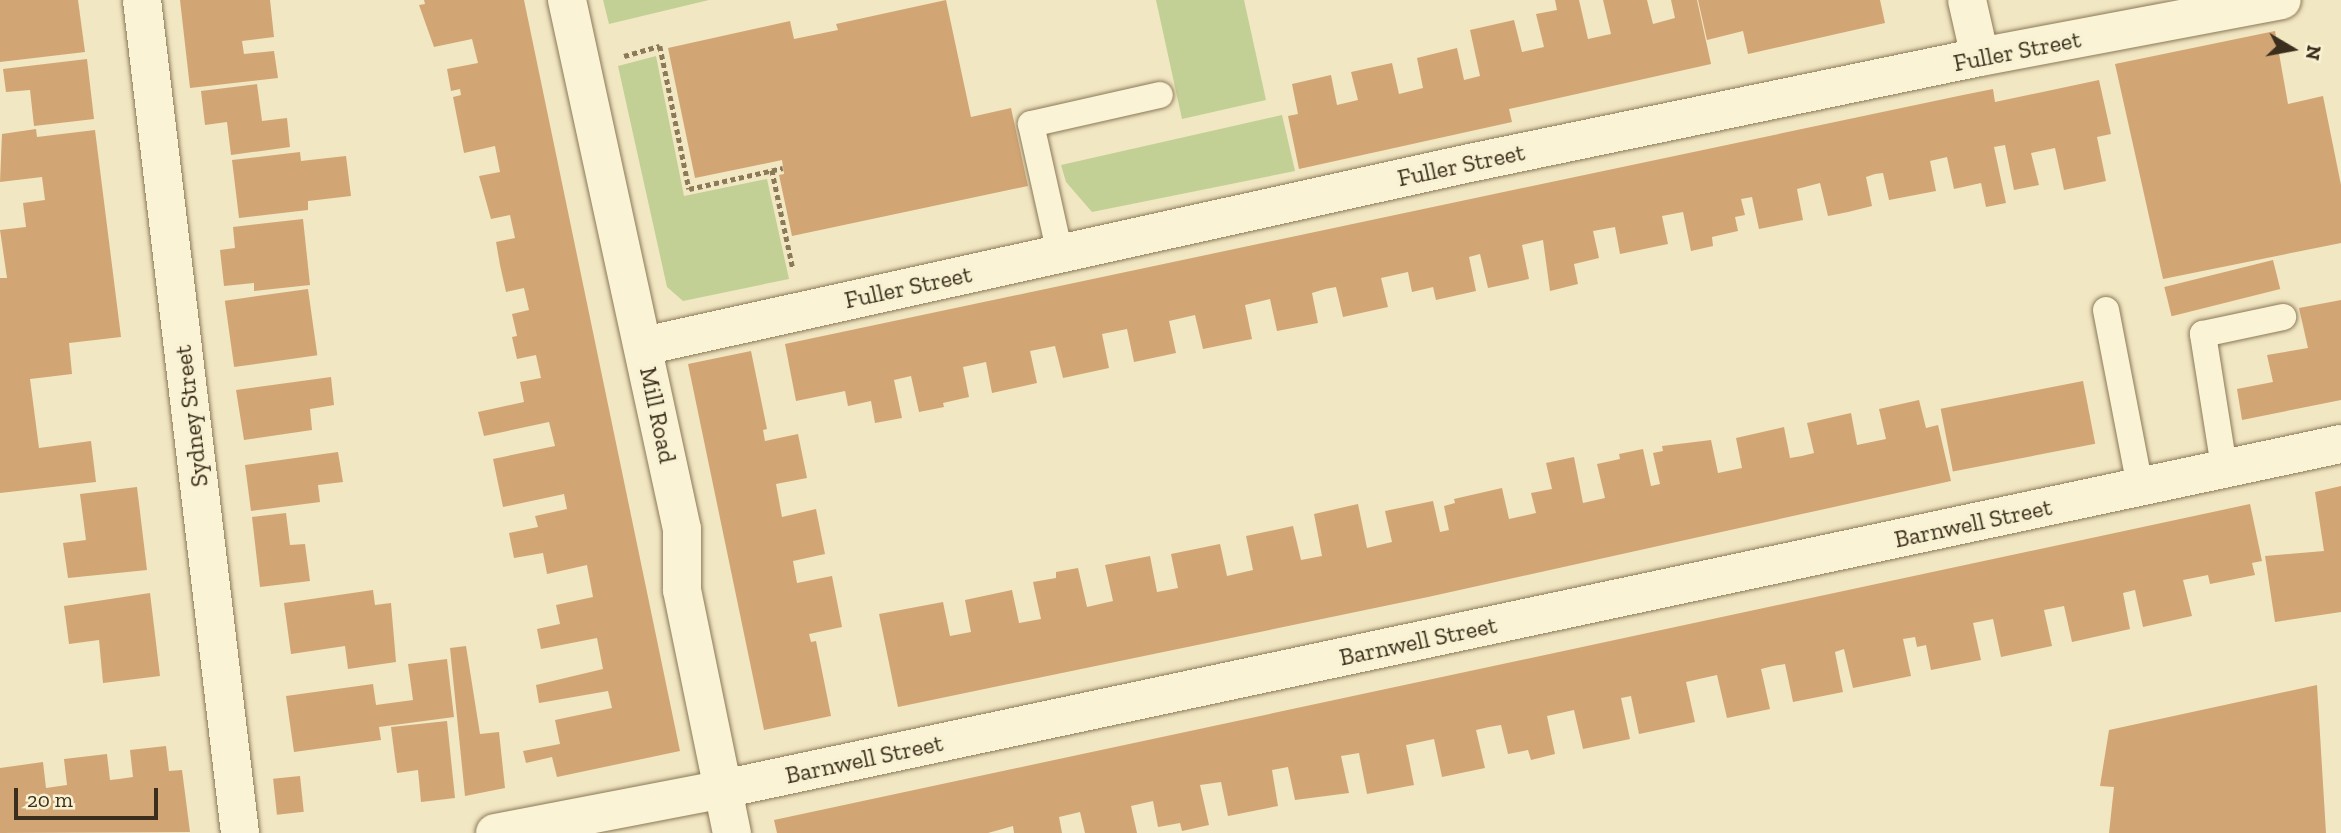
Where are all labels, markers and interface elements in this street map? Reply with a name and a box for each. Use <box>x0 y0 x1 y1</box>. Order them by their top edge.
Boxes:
north arrow <box>2257 14 2327 84</box>
street label: Fuller Street <box>1951 24 2083 78</box>
text: N <box>2301 44 2326 62</box>
street label: Fuller Street <box>1395 137 1527 193</box>
street label: Fuller Street <box>842 259 974 315</box>
street label: Sydney Street <box>168 343 214 489</box>
street label: Mill Road <box>634 364 682 466</box>
street label: Barnwell Street <box>1892 492 2054 554</box>
street label: Barnwell Street <box>1337 610 1499 672</box>
street label: Barnwell Street <box>783 728 945 790</box>
scale bar <box>18 774 161 818</box>
text: 20 m <box>27 787 73 812</box>

